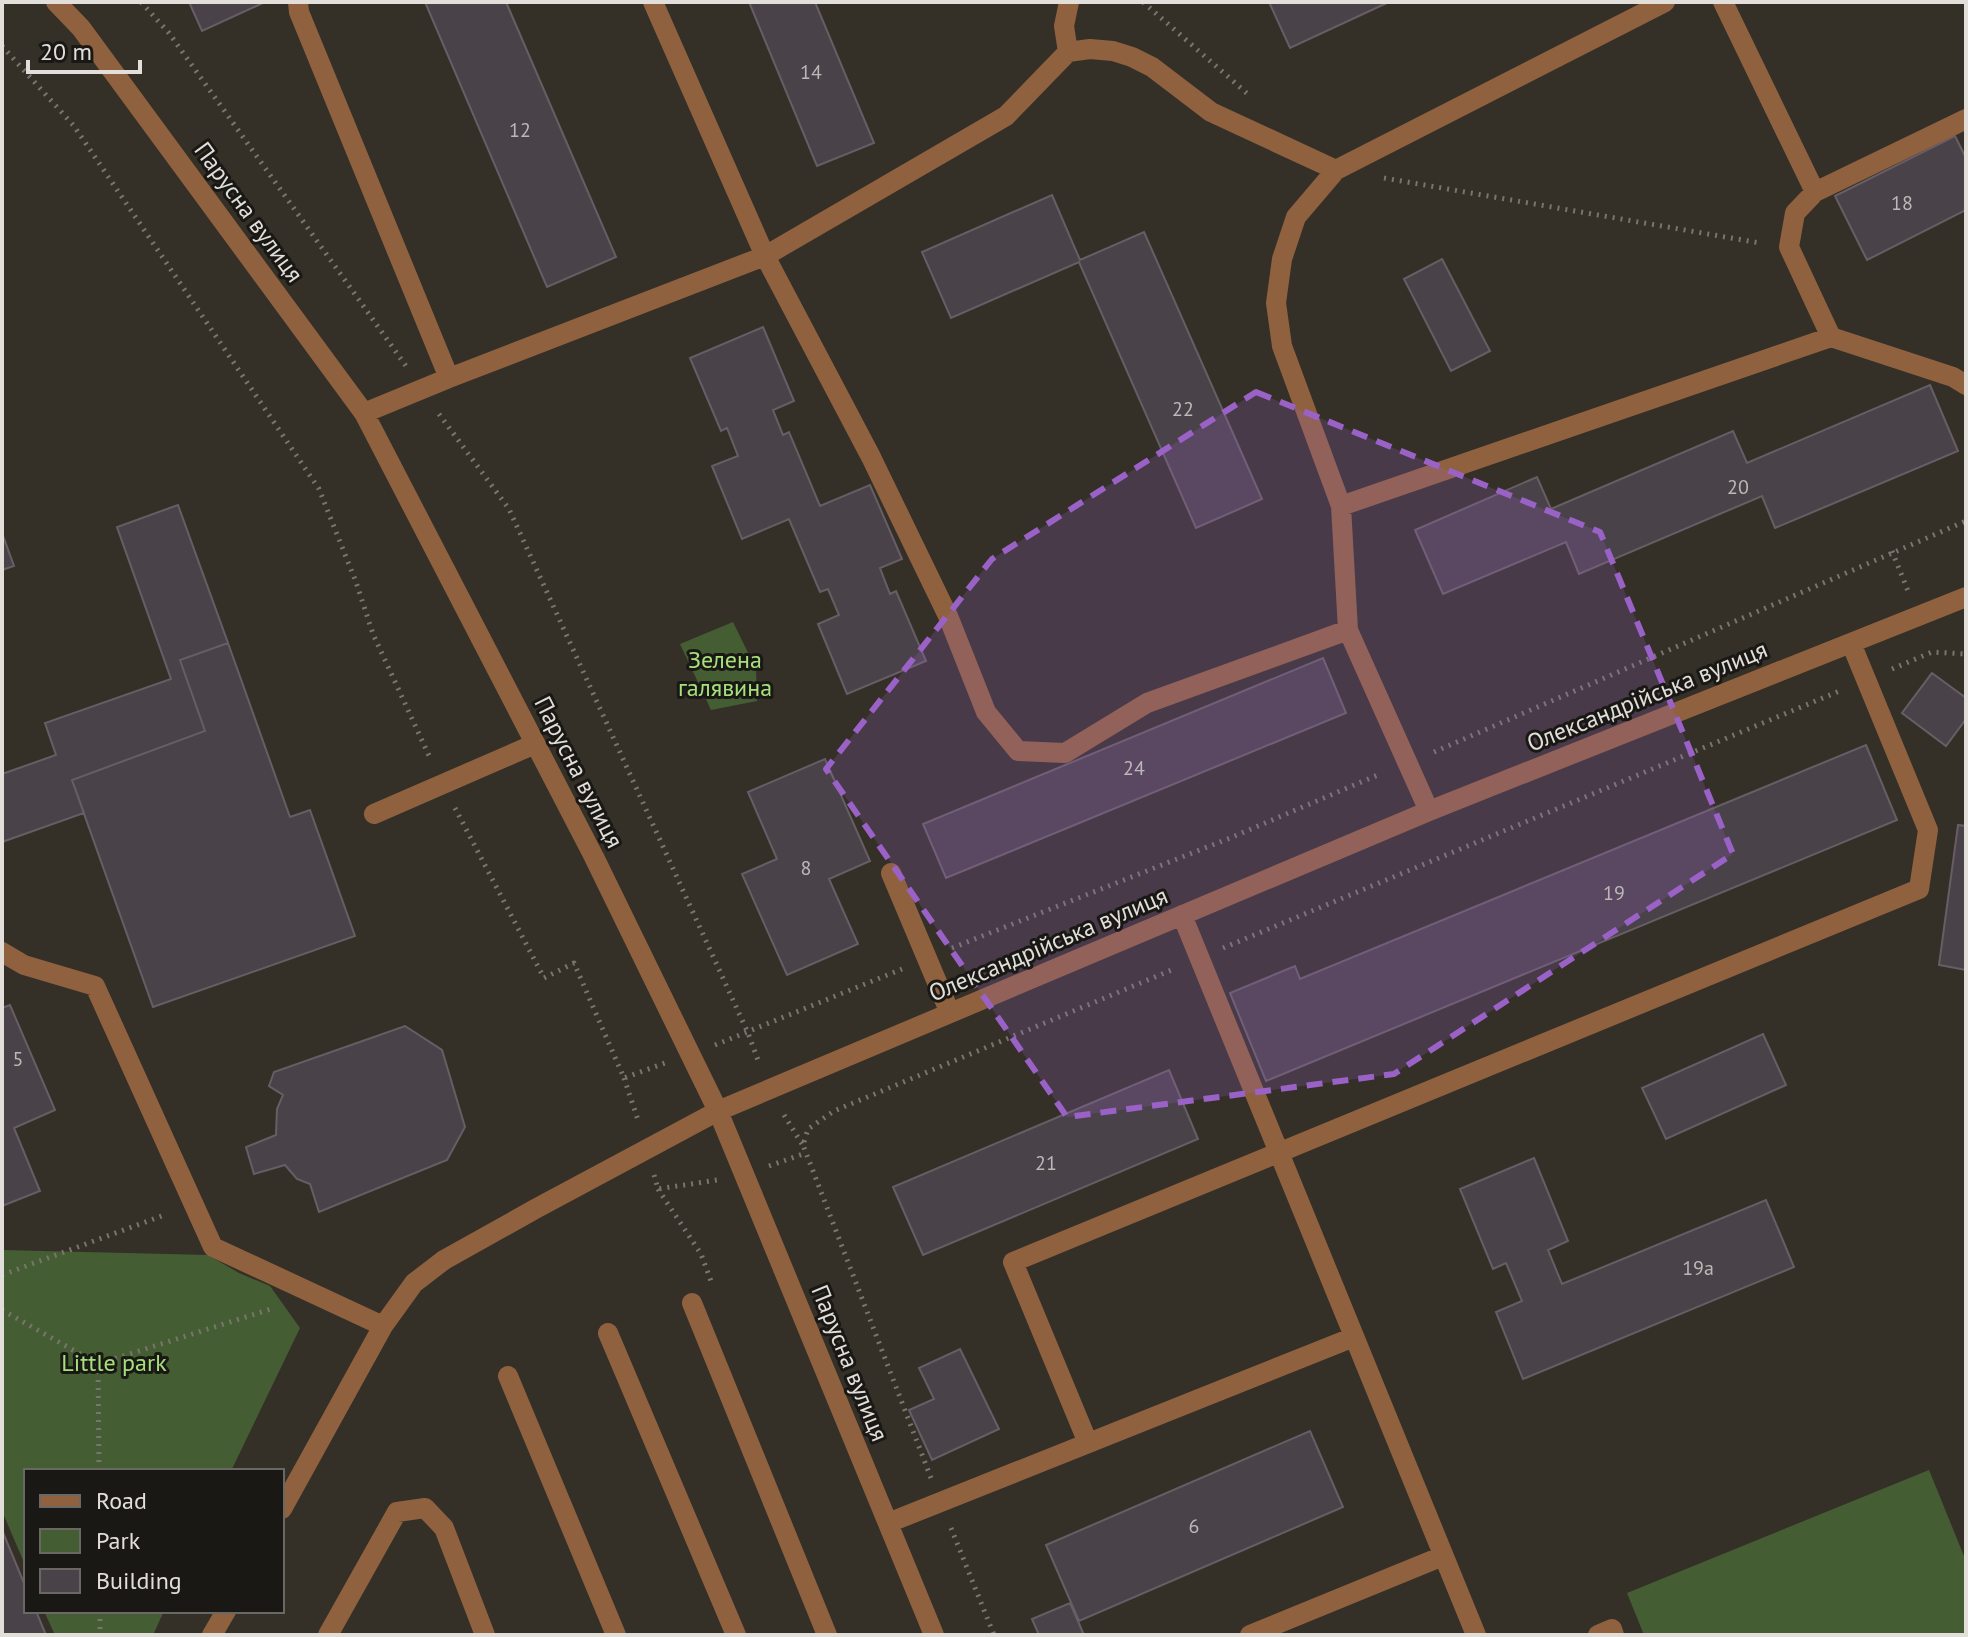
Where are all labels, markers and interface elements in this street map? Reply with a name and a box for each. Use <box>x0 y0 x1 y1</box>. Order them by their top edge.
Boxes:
scale bar <box>28 24 140 74</box>
text: 20 m <box>40 36 92 67</box>
house number: 14 <box>800 59 822 85</box>
house number: 12 <box>509 117 531 143</box>
street label: Парусна вулиця <box>188 136 310 288</box>
house number: 18 <box>1891 190 1913 216</box>
house number: 22 <box>1172 396 1194 422</box>
house number: 20 <box>1727 474 1749 500</box>
street label: Олександрійська вулиця <box>1522 634 1772 758</box>
park label: Зелена галявина <box>678 644 772 703</box>
street label: Парусна вулиця <box>527 691 631 853</box>
house number: 24 <box>1123 755 1145 781</box>
house number: 8 <box>801 855 811 881</box>
street label: Олександрійська вулиця <box>924 880 1172 1008</box>
house number: 19 <box>1603 880 1625 906</box>
house number: 5 <box>13 1046 23 1072</box>
house number: 21 <box>1035 1150 1057 1176</box>
house number: 19а <box>1682 1255 1714 1281</box>
street label: Парусна вулиця <box>805 1280 895 1446</box>
park label: Little park <box>61 1347 167 1378</box>
legend <box>24 1469 284 1613</box>
text: Road <box>96 1485 147 1516</box>
house number: 6 <box>1189 1513 1199 1539</box>
text: Park <box>96 1525 141 1556</box>
text: Building <box>96 1565 182 1596</box>

